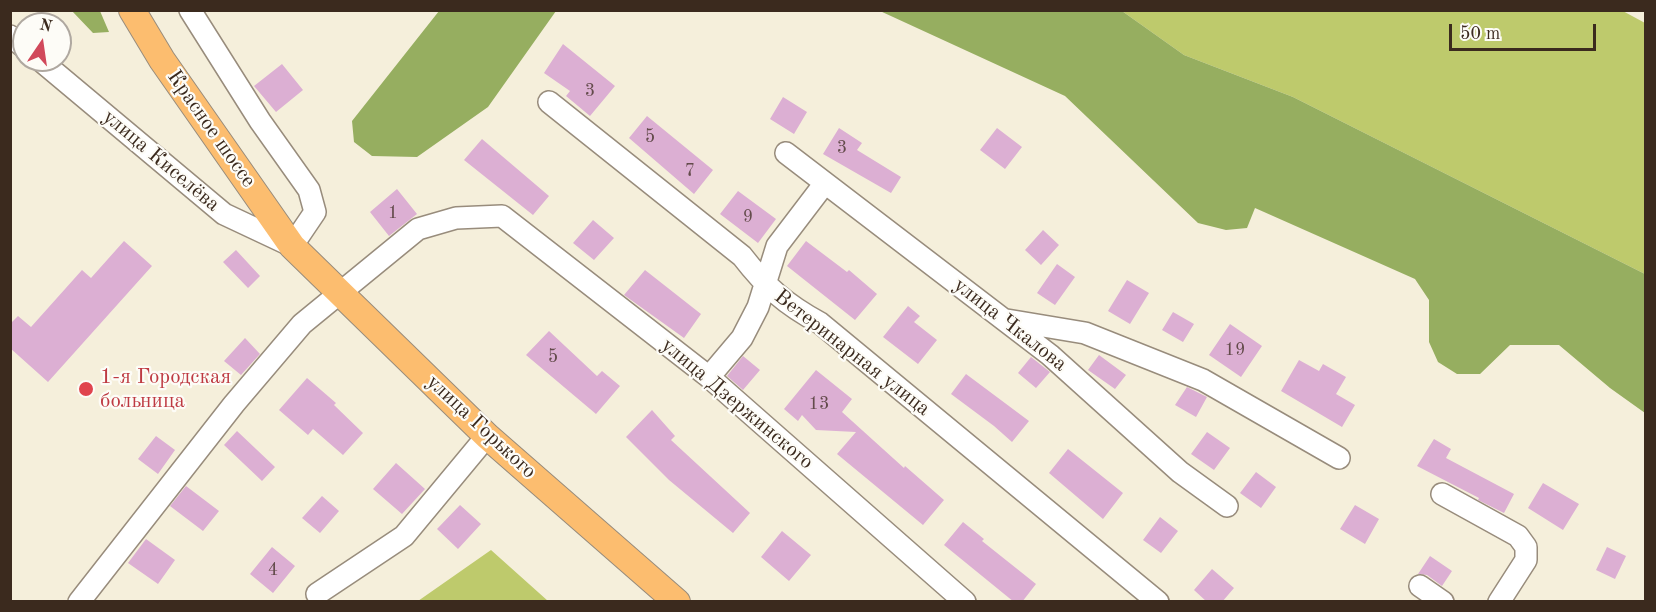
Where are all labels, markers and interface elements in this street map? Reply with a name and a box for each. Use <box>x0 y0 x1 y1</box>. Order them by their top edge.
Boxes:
north arrow <box>12 12 72 72</box>
scale bar <box>1452 12 1599 50</box>
text: N <box>38 17 53 36</box>
text: 50 m <box>1460 25 1500 43</box>
street label: Красное шоссе <box>161 65 261 193</box>
house number: 3 <box>585 80 595 102</box>
street label: улица Киселёва <box>97 105 225 217</box>
house number: 5 <box>645 126 655 148</box>
house number: 3 <box>837 137 847 159</box>
house number: 7 <box>685 160 695 182</box>
house number: 1 <box>388 202 398 224</box>
house number: 9 <box>743 206 753 228</box>
street label: улица Чкалова <box>948 273 1072 377</box>
street label: Ветеринарная улица <box>769 284 935 422</box>
street label: улица Дзержинского <box>656 333 818 475</box>
house number: 19 <box>1225 339 1245 361</box>
house number: 5 <box>548 346 558 368</box>
place label: 1-я Городская больница <box>100 364 231 414</box>
street label: улица Горького <box>421 370 541 484</box>
marker: 1-я Городская больница <box>77 380 95 398</box>
house number: 13 <box>809 393 829 415</box>
house number: 4 <box>268 559 278 581</box>

